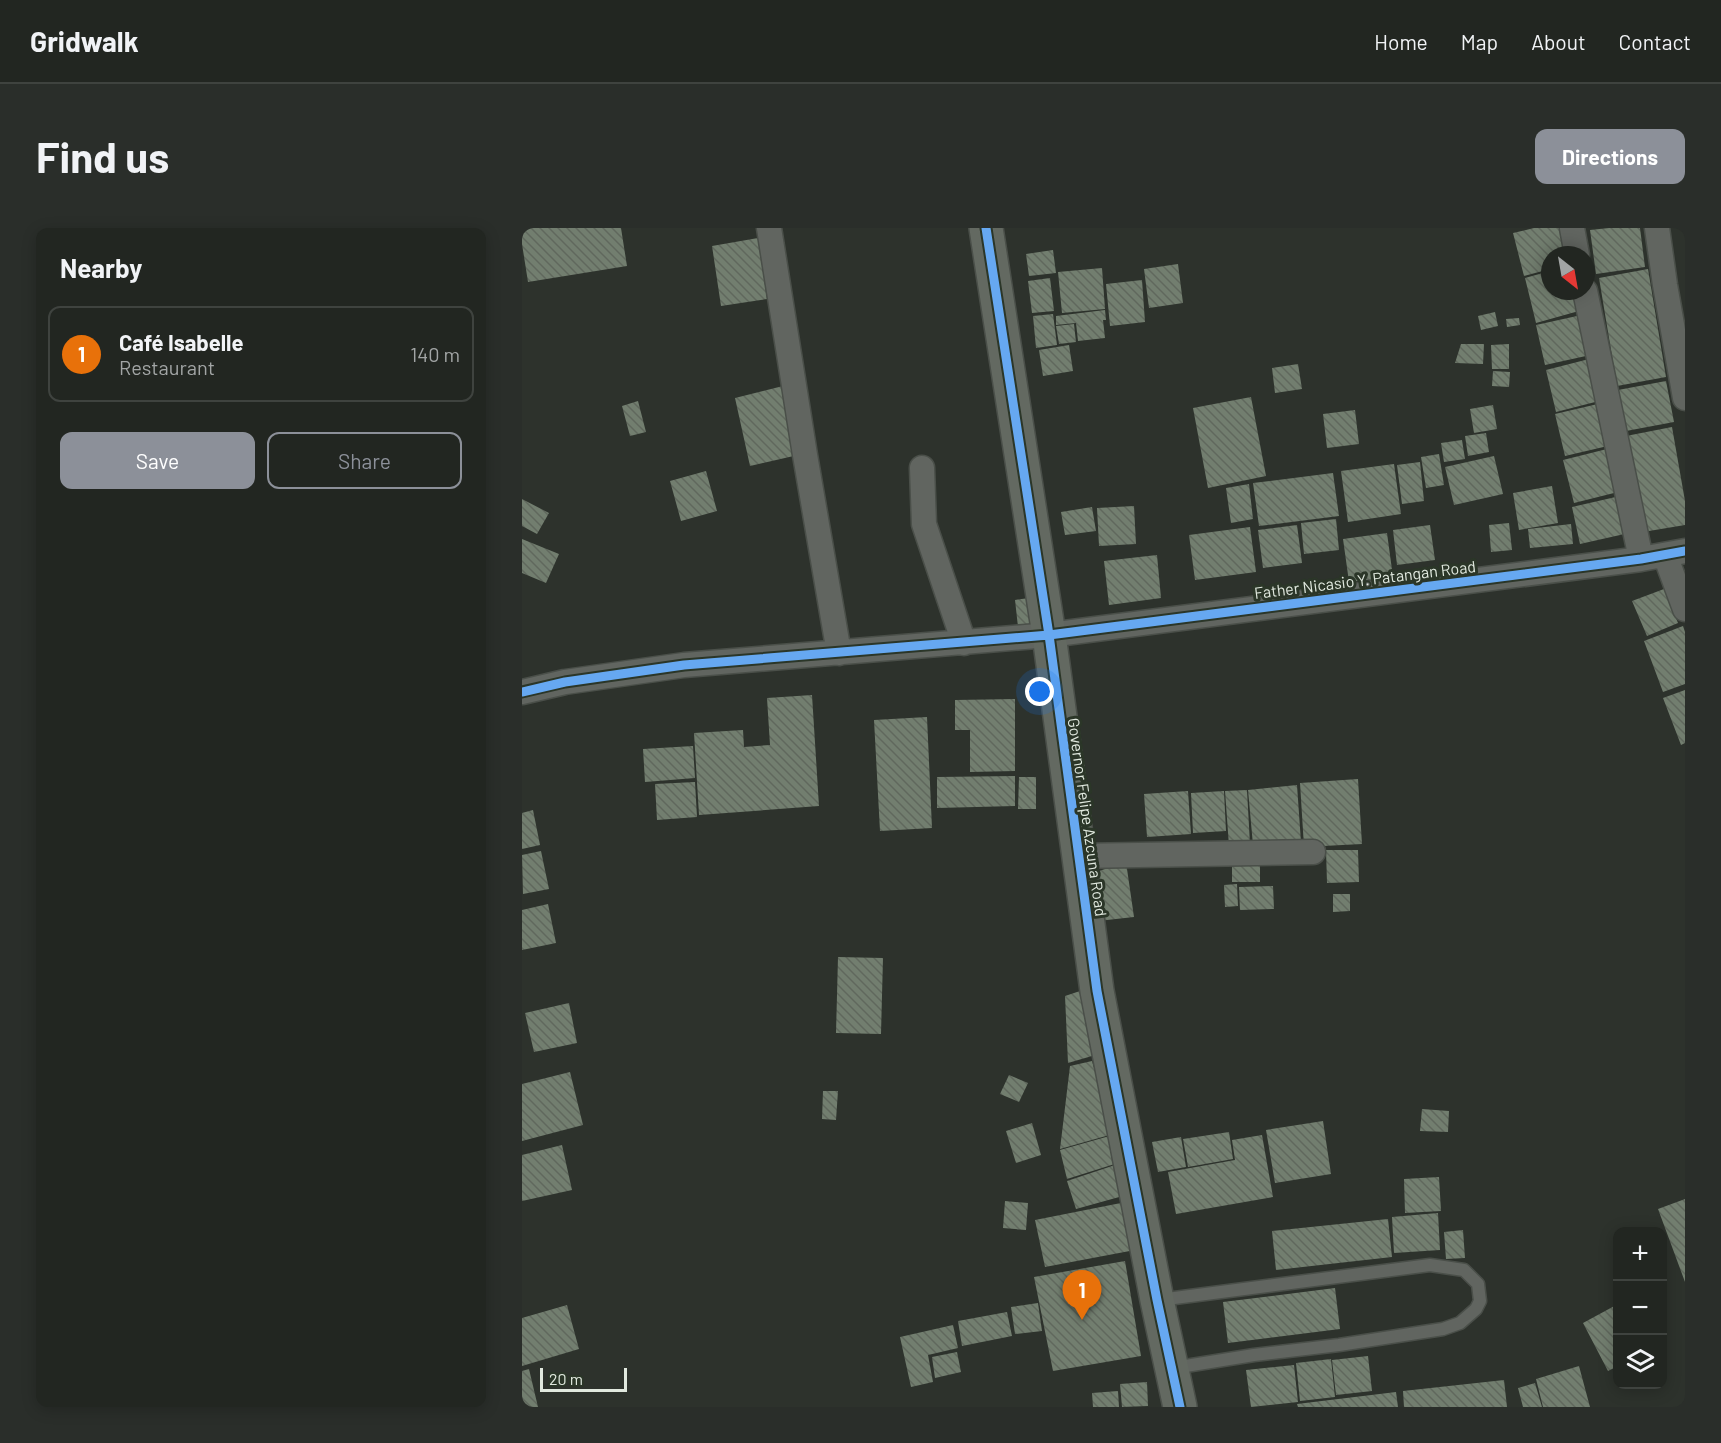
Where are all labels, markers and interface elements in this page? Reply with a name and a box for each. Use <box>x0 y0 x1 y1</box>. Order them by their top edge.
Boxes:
text: Gridwalk <box>30 24 139 58</box>
text: Home <box>1374 29 1428 54</box>
text: Map <box>1461 29 1498 54</box>
text: About <box>1531 29 1586 54</box>
text: Contact <box>1619 29 1691 54</box>
button: Directions <box>1535 129 1685 184</box>
text: Find us <box>36 131 169 181</box>
north arrow <box>1541 246 1595 300</box>
text: Nearby <box>60 252 142 283</box>
text: Café Isabelle <box>119 329 243 355</box>
text: 1 <box>78 342 85 366</box>
text: 140 m <box>410 342 460 366</box>
text: Restaurant <box>119 355 215 379</box>
button: Save <box>60 432 255 489</box>
button: Share <box>267 432 462 489</box>
street label: Father Nicasio Y. Patangan Road <box>1253 556 1477 602</box>
your location <box>1025 677 1054 706</box>
street label: Governor Felipe Azcuna Road <box>1065 716 1111 918</box>
map controls <box>1613 1227 1667 1389</box>
button: + <box>1613 1227 1667 1281</box>
pin: 1 <box>1062 1270 1102 1320</box>
button: − <box>1613 1281 1667 1335</box>
button: layers <box>1613 1335 1667 1389</box>
scale bar <box>540 1365 627 1392</box>
text: 20 m <box>549 1369 583 1388</box>

